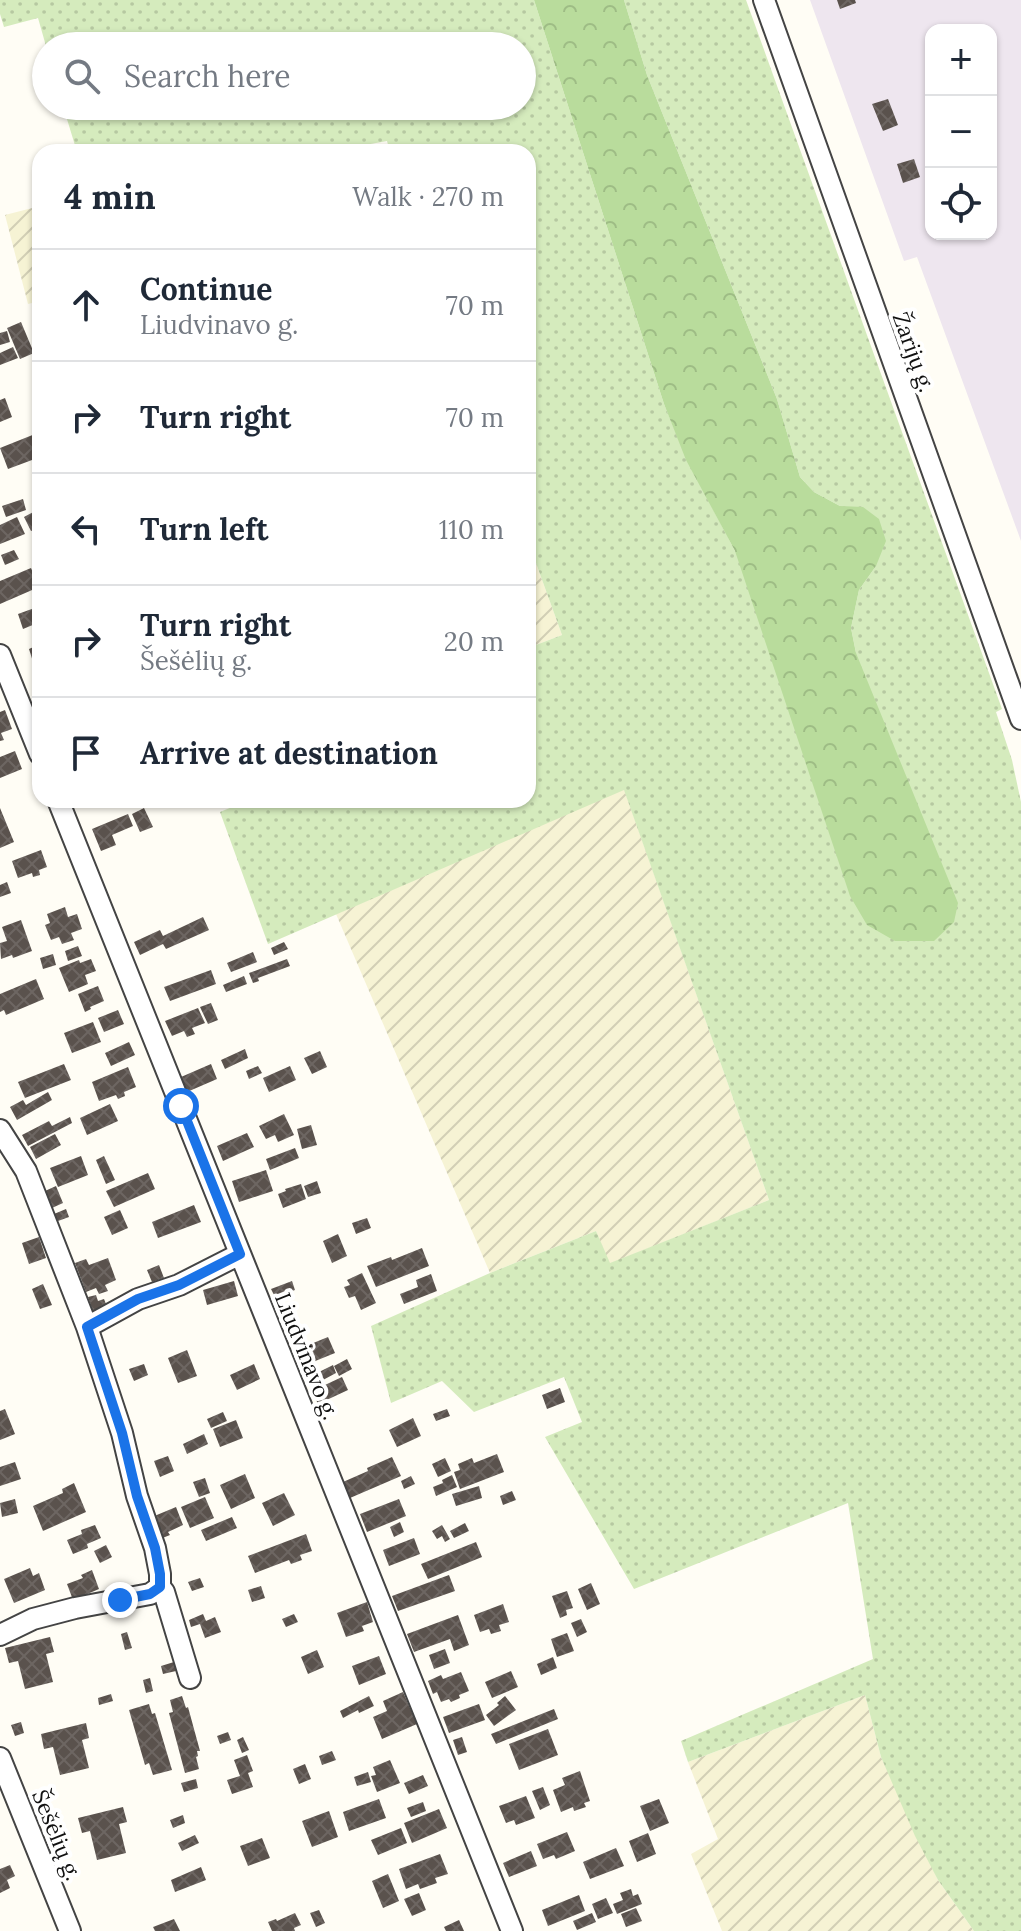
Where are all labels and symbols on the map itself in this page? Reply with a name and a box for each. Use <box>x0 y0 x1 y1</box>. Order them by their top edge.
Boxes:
street label: Žarijų g. <box>887 308 941 396</box>
route start <box>163 1088 199 1124</box>
street label: Liudvinavo g. <box>269 1289 345 1423</box>
route end <box>102 1582 138 1618</box>
street label: Šešėlių g. <box>26 1786 88 1884</box>

